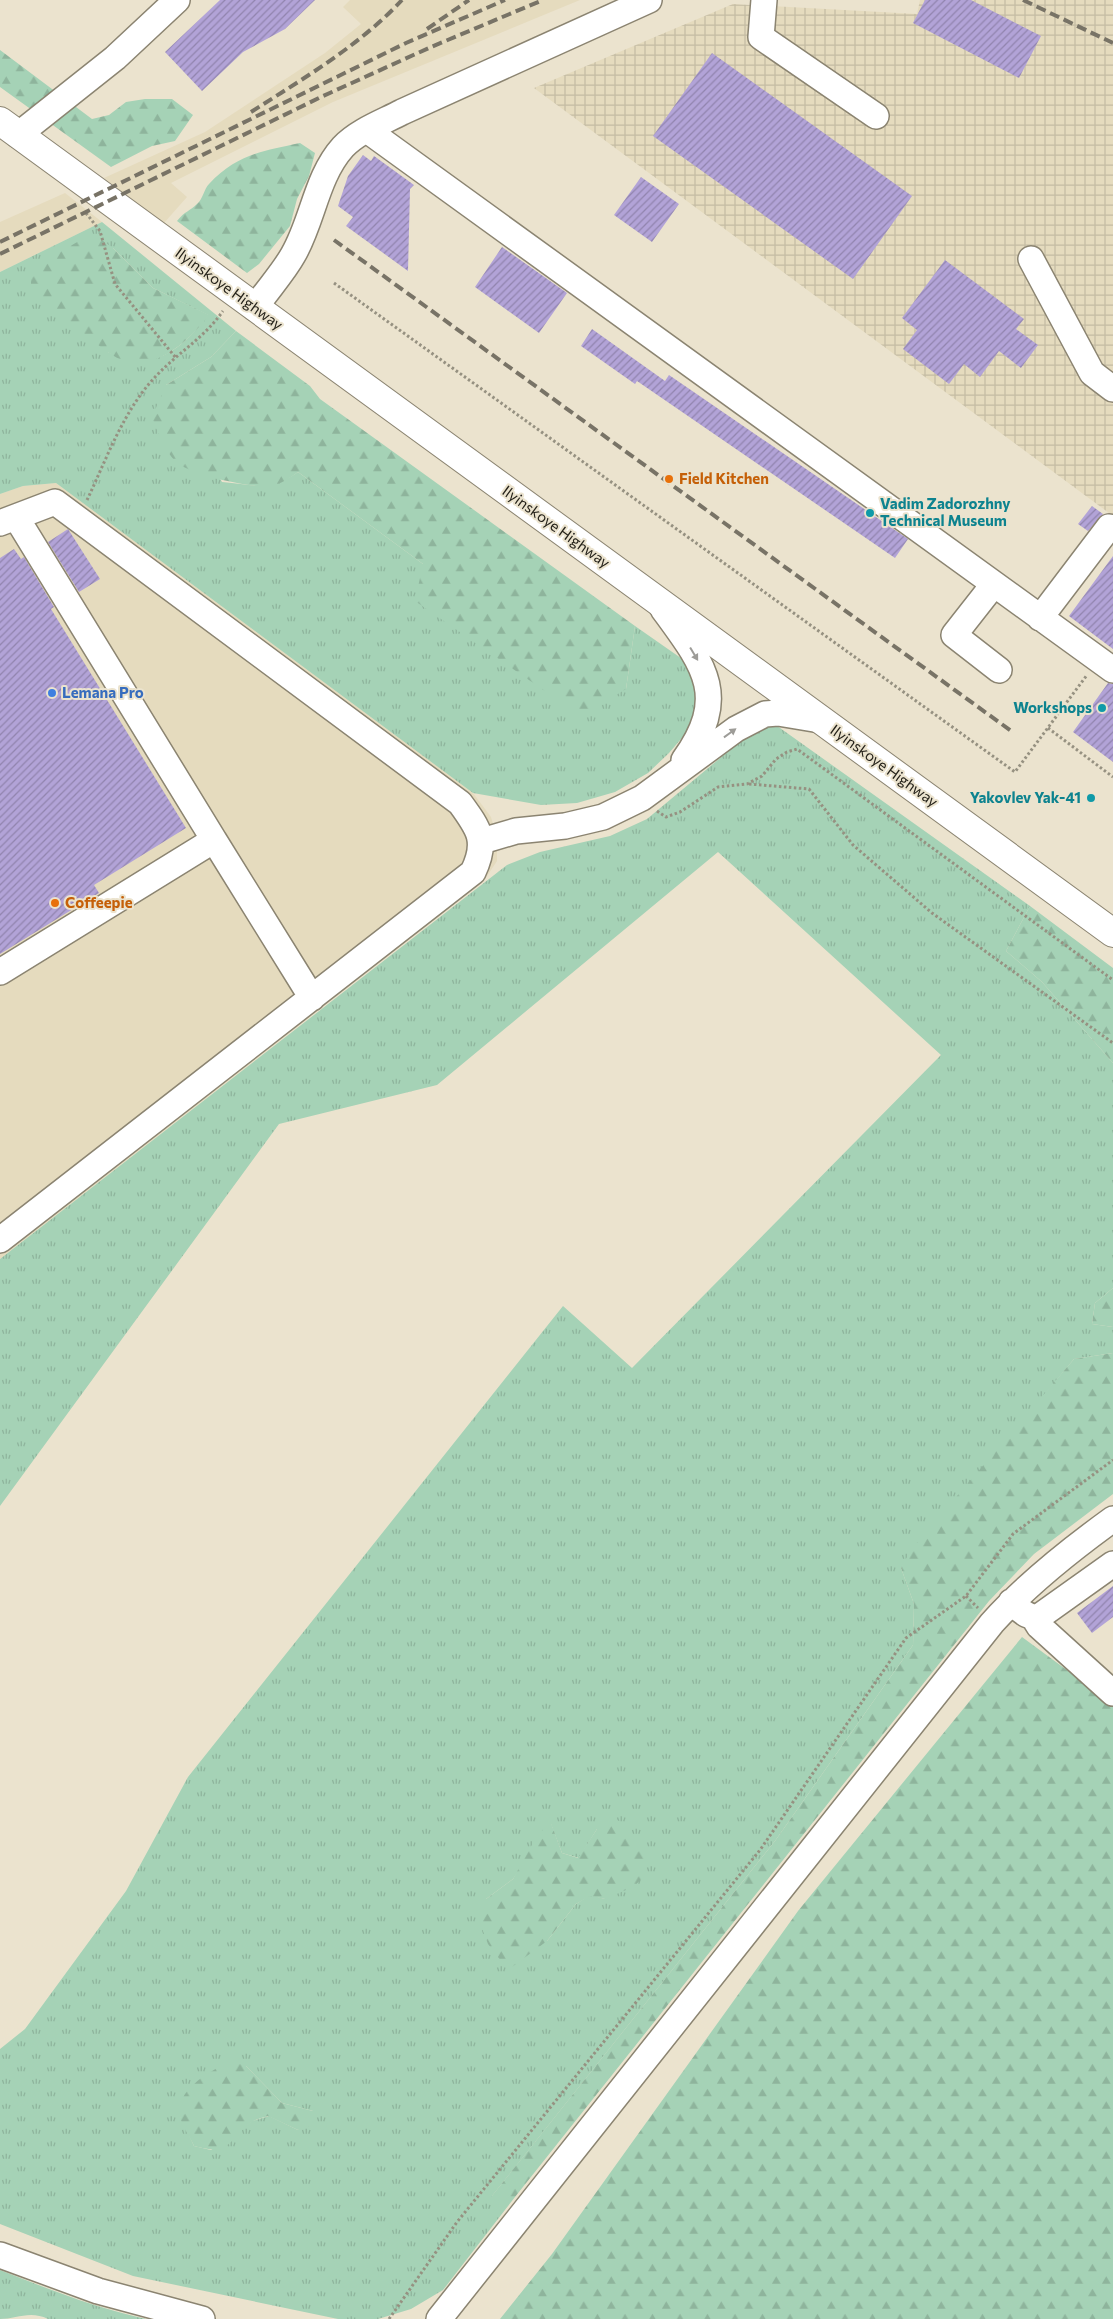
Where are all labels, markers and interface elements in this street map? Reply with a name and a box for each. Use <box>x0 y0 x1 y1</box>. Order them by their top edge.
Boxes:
street label: Ilyinskoye Highway <box>172 243 287 333</box>
place label: Field Kitchen <box>679 469 769 487</box>
marker: Field Kitchen <box>663 473 675 485</box>
street label: Ilyinskoye Highway <box>499 481 614 571</box>
place label: Vadim Zadorozhny Technical Museum <box>880 494 1011 529</box>
marker: Vadim Zadorozhny Technical Museum <box>864 507 876 519</box>
one-way arrow <box>689 647 698 660</box>
place label: Lemana Pro <box>62 683 144 701</box>
marker: Lemana Pro <box>46 687 58 699</box>
place label: Workshops <box>1013 698 1092 716</box>
marker: Workshops <box>1096 702 1108 714</box>
street label: Ilyinskoye Highway <box>827 720 942 810</box>
one-way arrow <box>723 728 736 739</box>
place label: Yakovlev Yak-41 <box>970 788 1081 806</box>
marker: Yakovlev Yak-41 <box>1085 792 1097 804</box>
place label: Coffeepie <box>65 893 133 911</box>
marker: Coffeepie <box>49 897 61 909</box>

